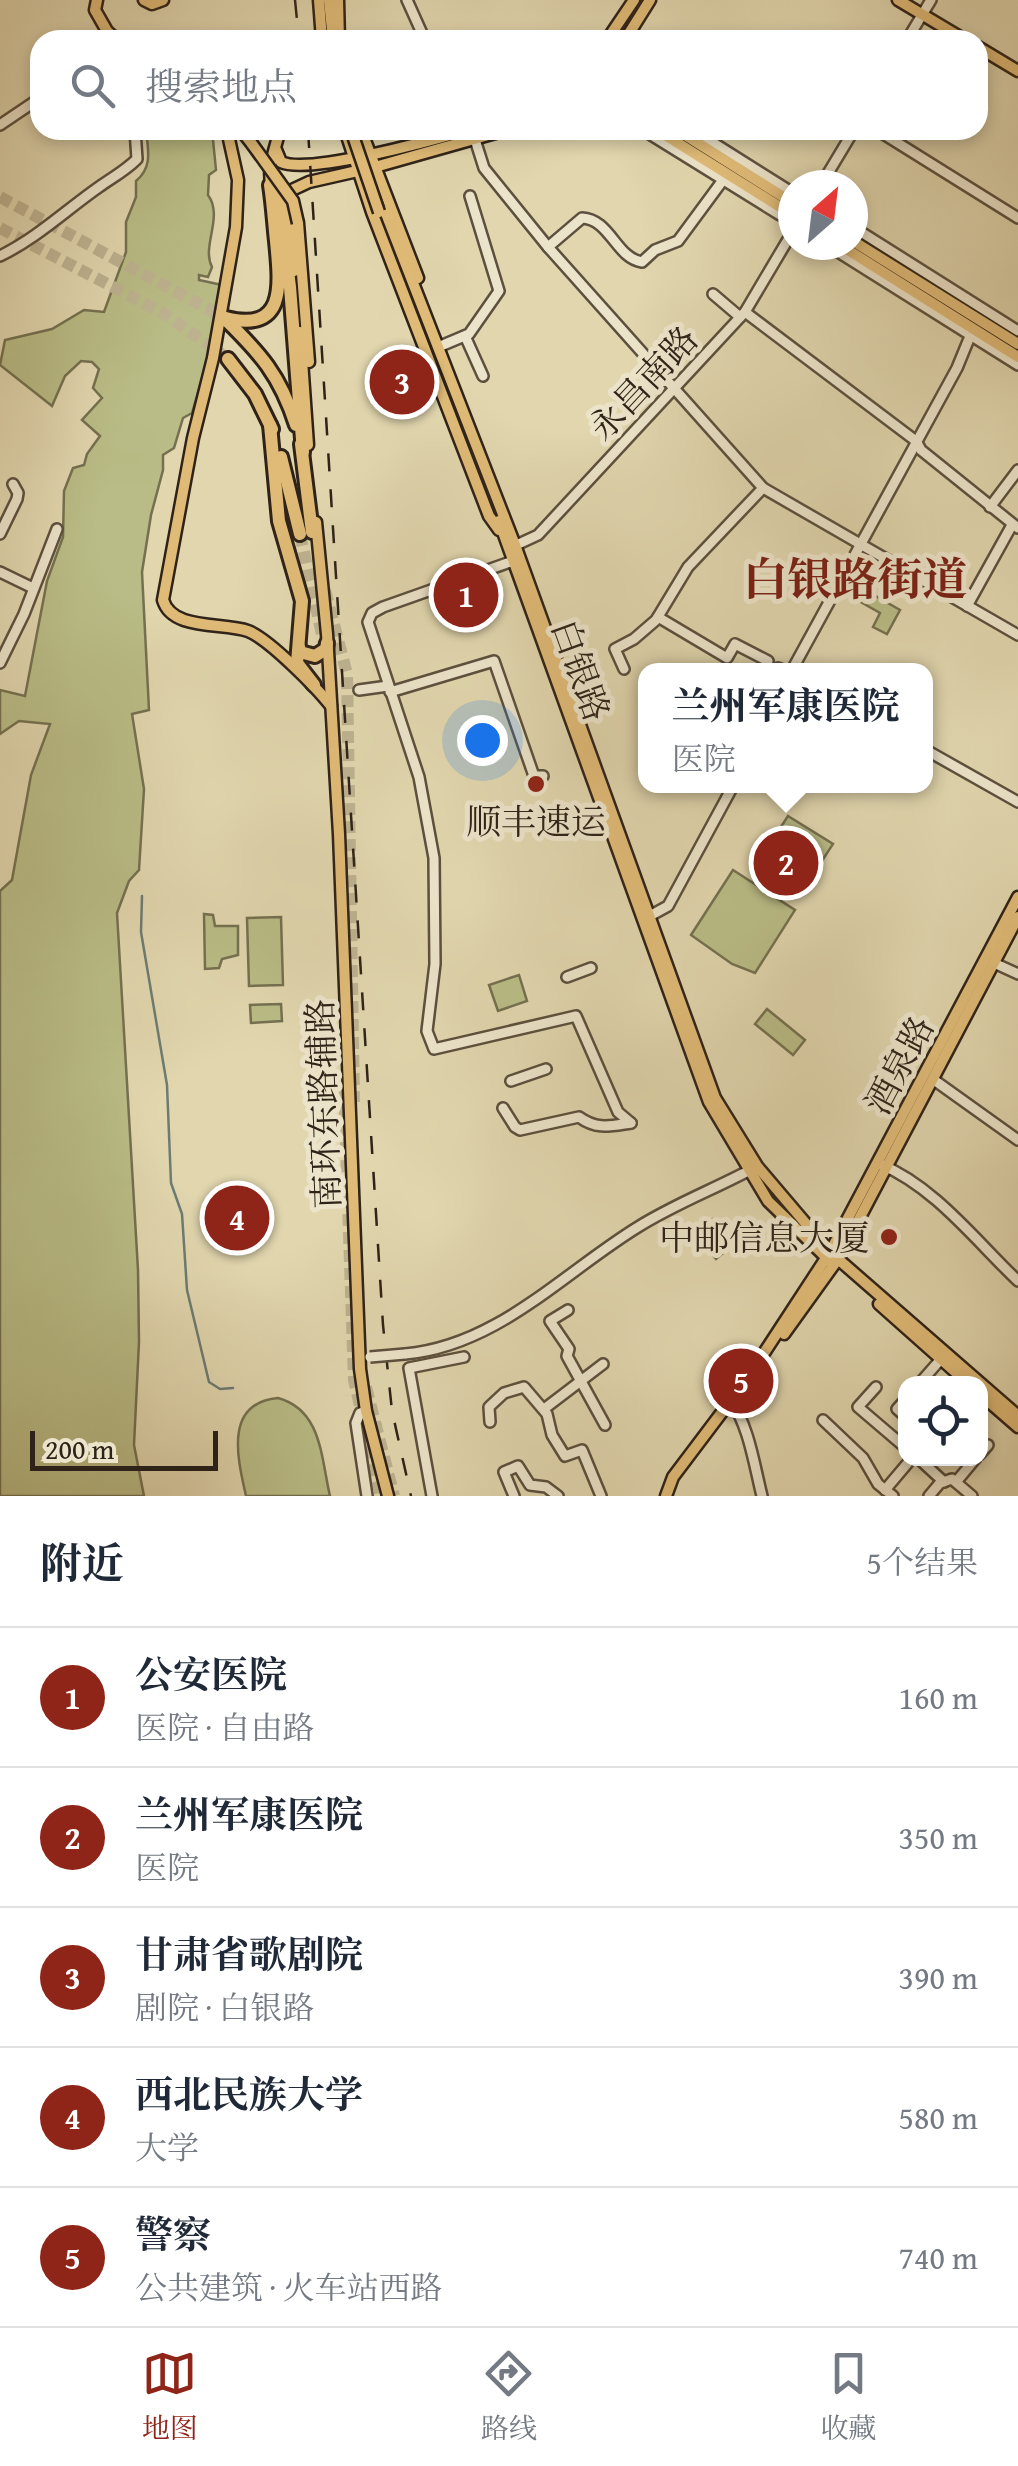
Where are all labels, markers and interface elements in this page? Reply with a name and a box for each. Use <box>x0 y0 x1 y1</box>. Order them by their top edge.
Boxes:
search box <box>30 30 988 140</box>
icon: search <box>65 58 120 113</box>
text: 搜索地点 <box>145 58 297 114</box>
north arrow <box>778 170 868 260</box>
street label: 永昌南路 <box>577 314 709 452</box>
pin: 3 <box>370 344 434 420</box>
district label: 白银路街道 <box>742 546 968 611</box>
pin: 1 <box>434 558 498 632</box>
street label: 白银路 <box>539 612 623 728</box>
popup <box>638 663 933 793</box>
text: 兰州军康医院 <box>671 677 900 733</box>
your location <box>457 715 508 766</box>
text: 医院 <box>671 735 736 782</box>
marker: 顺丰速运 <box>525 773 547 795</box>
place label: 顺丰速运 <box>466 796 606 847</box>
pin: 2 <box>754 826 818 900</box>
street label: 南环东路辅路 <box>294 998 352 1210</box>
street label: 酒泉路 <box>852 1007 946 1123</box>
pin: 4 <box>204 1180 270 1256</box>
place label: 中邮信息大厦 <box>659 1212 869 1263</box>
marker: 中邮信息大厦 <box>878 1226 900 1248</box>
pin: 5 <box>708 1344 774 1418</box>
map controls <box>898 1376 988 1466</box>
button: locate <box>898 1376 988 1466</box>
scale bar <box>30 1426 218 1470</box>
text: 200 m <box>45 1428 114 1469</box>
text: 附近 <box>40 1532 124 1593</box>
text: 5个结果 <box>867 1539 978 1586</box>
text: 公安医院 <box>135 1646 287 1702</box>
text: 1 <box>64 1674 81 1721</box>
text: 160 m <box>899 1674 978 1721</box>
text: 医院 · 自由路 <box>135 1704 314 1751</box>
text: 兰州军康医院 <box>135 1786 363 1842</box>
text: 2 <box>64 1814 81 1861</box>
text: 350 m <box>899 1814 978 1861</box>
text: 医院 <box>135 1844 199 1891</box>
text: 甘肃省歌剧院 <box>135 1926 363 1982</box>
text: 3 <box>64 1954 81 2001</box>
text: 390 m <box>899 1954 978 2001</box>
text: 剧院 · 白银路 <box>135 1984 314 2031</box>
text: 西北民族大学 <box>135 2066 363 2122</box>
text: 4 <box>64 2094 81 2141</box>
text: 580 m <box>899 2094 978 2141</box>
text: 大学 <box>135 2124 199 2171</box>
text: 警察 <box>135 2206 211 2262</box>
text: 5 <box>64 2234 81 2281</box>
text: 740 m <box>899 2234 978 2281</box>
text: 公共建筑 · 火车站西路 <box>135 2264 442 2311</box>
tab: 地图 <box>142 2346 198 2448</box>
tab: 路线 <box>481 2346 537 2448</box>
tab: 收藏 <box>820 2346 876 2448</box>

